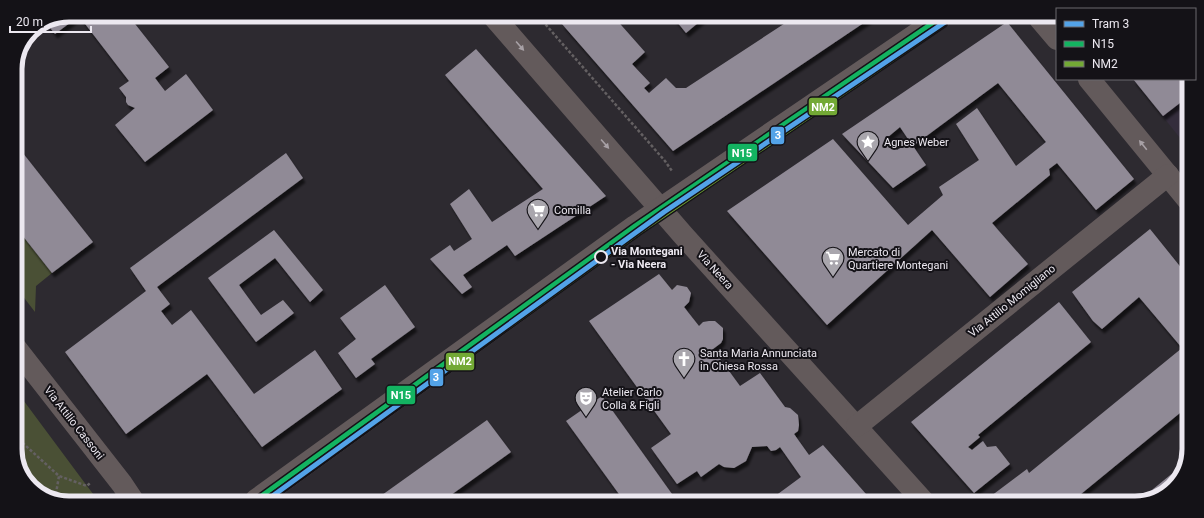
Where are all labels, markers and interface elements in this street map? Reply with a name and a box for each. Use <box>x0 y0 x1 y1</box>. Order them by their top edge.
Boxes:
scale bar <box>10 8 91 34</box>
legend <box>1056 8 1196 80</box>
text: 20 m <box>16 15 43 29</box>
text: Tram 3 <box>1092 17 1129 31</box>
text: N15 <box>1092 37 1114 51</box>
one-way arrow <box>515 41 525 51</box>
text: NM2 <box>1092 57 1118 71</box>
line badge: NM2 <box>808 97 838 116</box>
text: NM2 <box>811 101 835 114</box>
line badge: 3 <box>770 126 785 145</box>
text: 3 <box>775 129 781 142</box>
place icon: Agnes Weber <box>855 129 881 162</box>
place label: Agnes Weber <box>884 136 949 149</box>
one-way arrow <box>601 139 610 149</box>
one-way arrow <box>1138 139 1147 150</box>
line badge: N15 <box>727 143 758 162</box>
text: N15 <box>732 147 752 160</box>
supermarket icon: Comilla <box>525 197 551 230</box>
place label: Comilla <box>554 204 591 217</box>
place label: Via Montegani - Via Neera <box>611 245 683 271</box>
supermarket icon: Mercato di Quartiere Montegani <box>820 245 846 278</box>
place label: Mercato di Quartiere Montegani <box>848 246 948 272</box>
street label: Via Neera <box>694 248 736 292</box>
marker: Via Montegani - Via Neera <box>594 250 608 264</box>
street label: Via Attilio Momigliano <box>966 262 1058 340</box>
church icon: Santa Maria Annunciata in Chiesa Rossa <box>671 346 697 379</box>
place label: Santa Maria Annunciata in Chiesa Rossa <box>700 347 817 373</box>
line badge: NM2 <box>445 352 475 371</box>
text: NM2 <box>448 355 472 368</box>
line badge: 3 <box>429 368 444 387</box>
text: 3 <box>433 371 439 384</box>
street label: Via Attilio Cassoni <box>41 384 107 462</box>
line badge: N15 <box>386 385 416 405</box>
theatre icon: Atelier Carlo Colla & Figli <box>573 385 599 418</box>
place label: Atelier Carlo Colla & Figli <box>602 386 662 412</box>
text: N15 <box>391 389 411 402</box>

